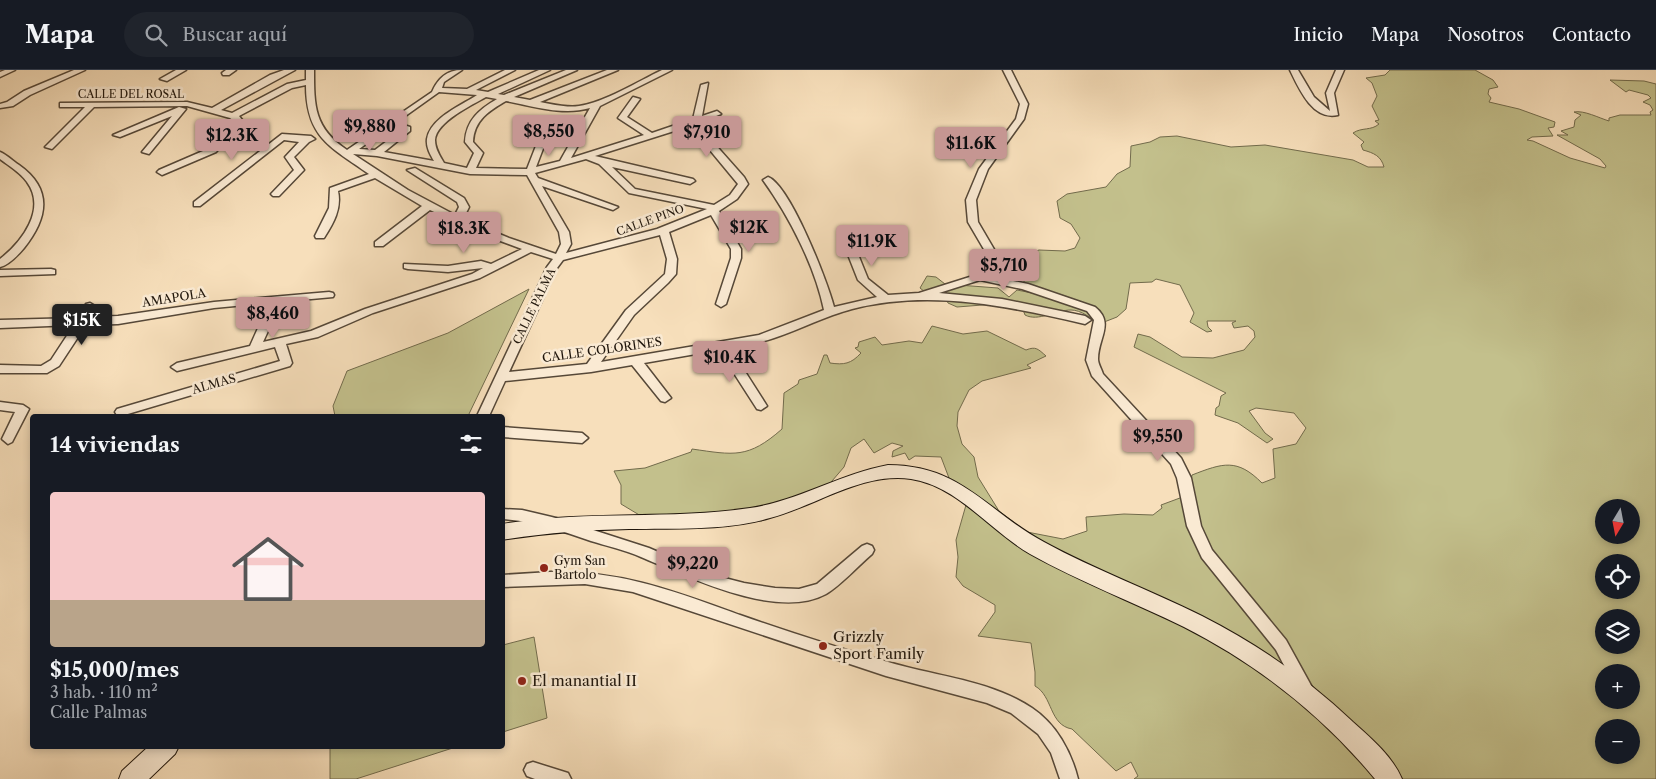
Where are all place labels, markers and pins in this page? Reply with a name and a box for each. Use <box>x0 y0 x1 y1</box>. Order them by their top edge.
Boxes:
pin: $9,880 <box>329 109 411 152</box>
pin: $8,550 <box>508 114 590 157</box>
pin: $7,910 <box>666 116 748 158</box>
pin: $12.3K <box>191 118 273 161</box>
pin: $11.6K <box>930 126 1012 169</box>
pin: $12K <box>719 210 779 253</box>
pin: $18.3K <box>423 212 505 254</box>
pin: $11.9K <box>831 224 913 267</box>
pin: $5,710 <box>963 248 1045 291</box>
pin: $8,460 <box>232 296 314 339</box>
pin: $15K <box>52 304 112 346</box>
pin: $10.4K <box>689 340 771 383</box>
pin: $9,550 <box>1117 420 1199 462</box>
pin: $9,220 <box>652 546 734 589</box>
place label: Gym San Bartolo <box>554 553 606 582</box>
marker: Gym San Bartolo <box>538 562 550 574</box>
place label: Grizzly Sport Family <box>833 627 925 663</box>
marker: Grizzly Sport Family <box>817 640 829 652</box>
place label: El manantial II <box>532 671 637 690</box>
marker: El manantial II <box>516 675 528 687</box>

